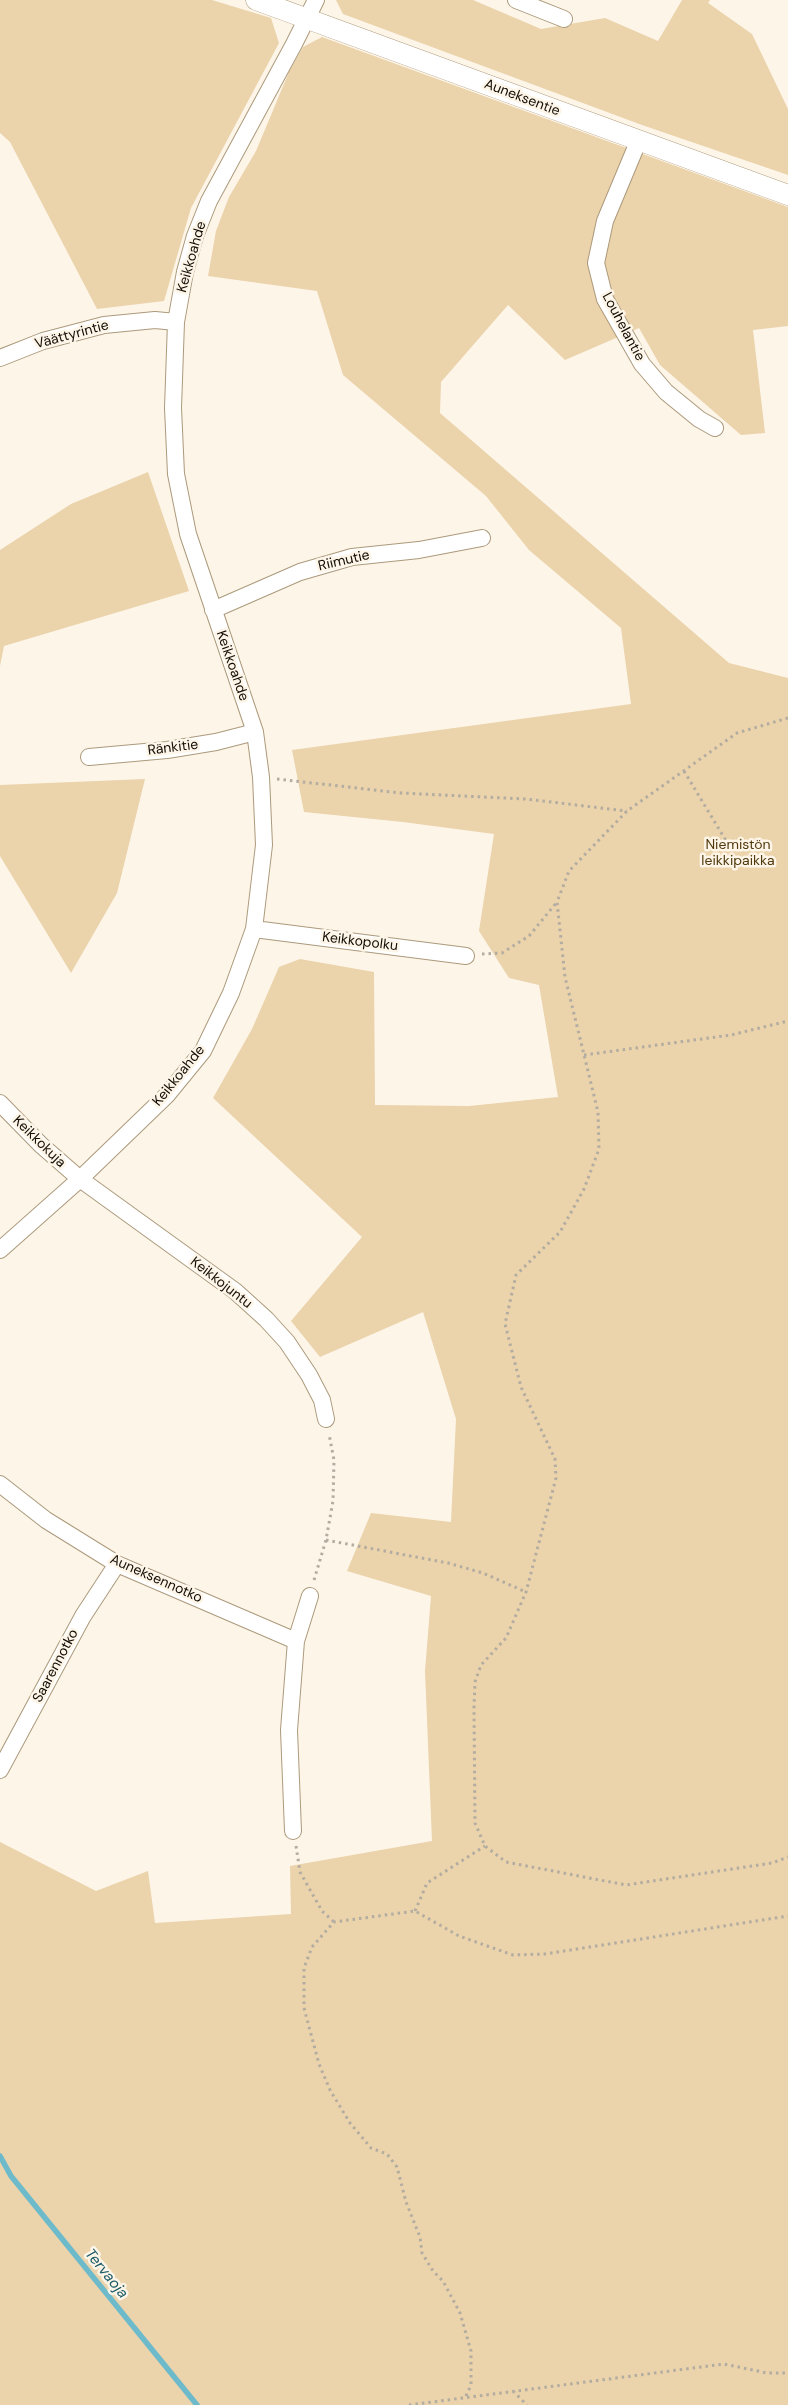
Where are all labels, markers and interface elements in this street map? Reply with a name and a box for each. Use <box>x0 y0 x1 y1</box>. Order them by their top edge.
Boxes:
street label: Auneksentie <box>482 76 562 120</box>
street label: Keikkoahde <box>174 219 210 295</box>
street label: Louhelantie <box>598 290 648 364</box>
street label: Väättyrintie <box>33 317 111 353</box>
street label: Riimutie <box>317 547 371 575</box>
street label: Keikkoahde <box>212 629 252 703</box>
street label: Ränkitie <box>147 737 199 759</box>
park label: Niemistön leikkipaikka <box>701 837 775 870</box>
street label: Keikkopolku <box>321 929 399 955</box>
street label: Keikkoahde <box>149 1042 209 1110</box>
street label: Keikkokuja <box>9 1113 69 1171</box>
street label: Keikkojuntu <box>187 1254 255 1312</box>
street label: Auneksennotko <box>107 1551 205 1607</box>
street label: Saarennotko <box>30 1626 82 1706</box>
water label: Tervaoja <box>81 2246 131 2302</box>

